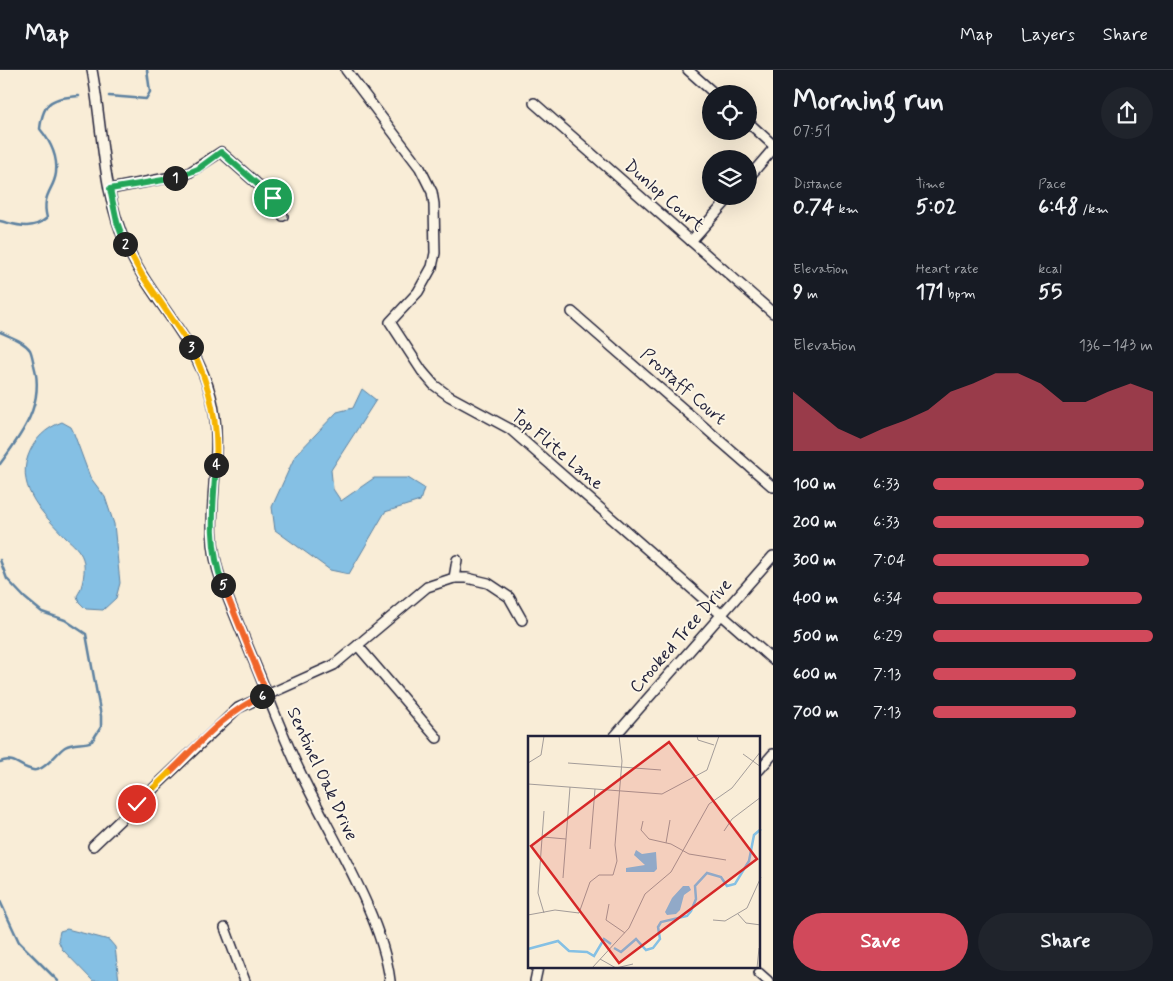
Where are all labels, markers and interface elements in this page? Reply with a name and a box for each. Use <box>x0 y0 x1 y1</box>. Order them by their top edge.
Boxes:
text: Map <box>25 19 69 50</box>
text: Map <box>960 23 993 47</box>
text: Layers <box>1021 23 1075 47</box>
text: Share <box>1103 23 1148 47</box>
text: Morning run <box>793 83 944 120</box>
map controls <box>702 85 757 205</box>
button: locate <box>702 85 757 140</box>
button: share <box>1101 87 1153 139</box>
text: 07:51 <box>793 121 831 142</box>
button: layers <box>702 150 757 205</box>
street label: Dunlop Court <box>619 154 710 238</box>
pin: 1 <box>162 166 188 190</box>
text: 1 <box>172 169 179 187</box>
text: Distance <box>793 175 842 193</box>
text: Time <box>916 175 945 193</box>
text: Pace <box>1038 175 1066 193</box>
pin <box>252 177 294 219</box>
icon: arrive <box>259 184 287 212</box>
text: 0.74 <box>793 193 835 221</box>
text: 5:02 <box>916 193 957 221</box>
text: 6:48 <box>1038 193 1078 221</box>
text: km <box>835 200 859 218</box>
text: /km <box>1078 200 1109 218</box>
pin: 2 <box>112 232 138 256</box>
text: 2 <box>122 235 129 253</box>
text: Elevation <box>793 260 848 278</box>
text: Heart rate <box>916 260 979 278</box>
text: kcal <box>1038 260 1062 278</box>
text: 9 <box>793 278 803 306</box>
text: 171 <box>916 278 944 306</box>
text: 55 <box>1038 278 1062 306</box>
text: m <box>803 285 818 303</box>
text: bpm <box>944 285 976 303</box>
pin: 3 <box>178 334 204 360</box>
text: Elevation <box>793 335 856 356</box>
text: 136–143 m <box>1079 335 1153 356</box>
text: 3 <box>188 338 195 356</box>
street label: Prostaff Court <box>635 343 731 431</box>
street label: Top Flite Lane <box>506 404 608 496</box>
pin: 4 <box>204 452 228 478</box>
text: 4 <box>212 456 221 474</box>
text: 100 m <box>793 474 836 495</box>
text: 6:33 <box>873 474 899 495</box>
text: 200 m <box>793 512 837 533</box>
text: 6:33 <box>873 512 899 533</box>
text: 300 m <box>793 550 836 571</box>
text: 7:04 <box>873 550 906 571</box>
pin: 5 <box>210 572 236 598</box>
street label: Crooked Tree Drive <box>624 573 738 699</box>
text: 5 <box>219 576 228 594</box>
text: 400 m <box>793 588 838 609</box>
text: 6:34 <box>873 588 902 609</box>
text: 500 m <box>793 626 838 647</box>
text: 6:29 <box>873 626 903 647</box>
text: 600 m <box>793 664 837 685</box>
text: 7:13 <box>873 664 901 685</box>
pin: 6 <box>250 684 274 708</box>
text: 6 <box>259 687 266 705</box>
text: 700 m <box>793 702 839 723</box>
text: 7:13 <box>873 702 901 723</box>
street label: Sentinel Oak Drive <box>281 703 363 845</box>
inset map <box>528 736 760 968</box>
pin <box>116 783 158 825</box>
icon: check <box>123 790 151 818</box>
button: Save <box>793 913 968 971</box>
button: Share <box>978 913 1153 971</box>

